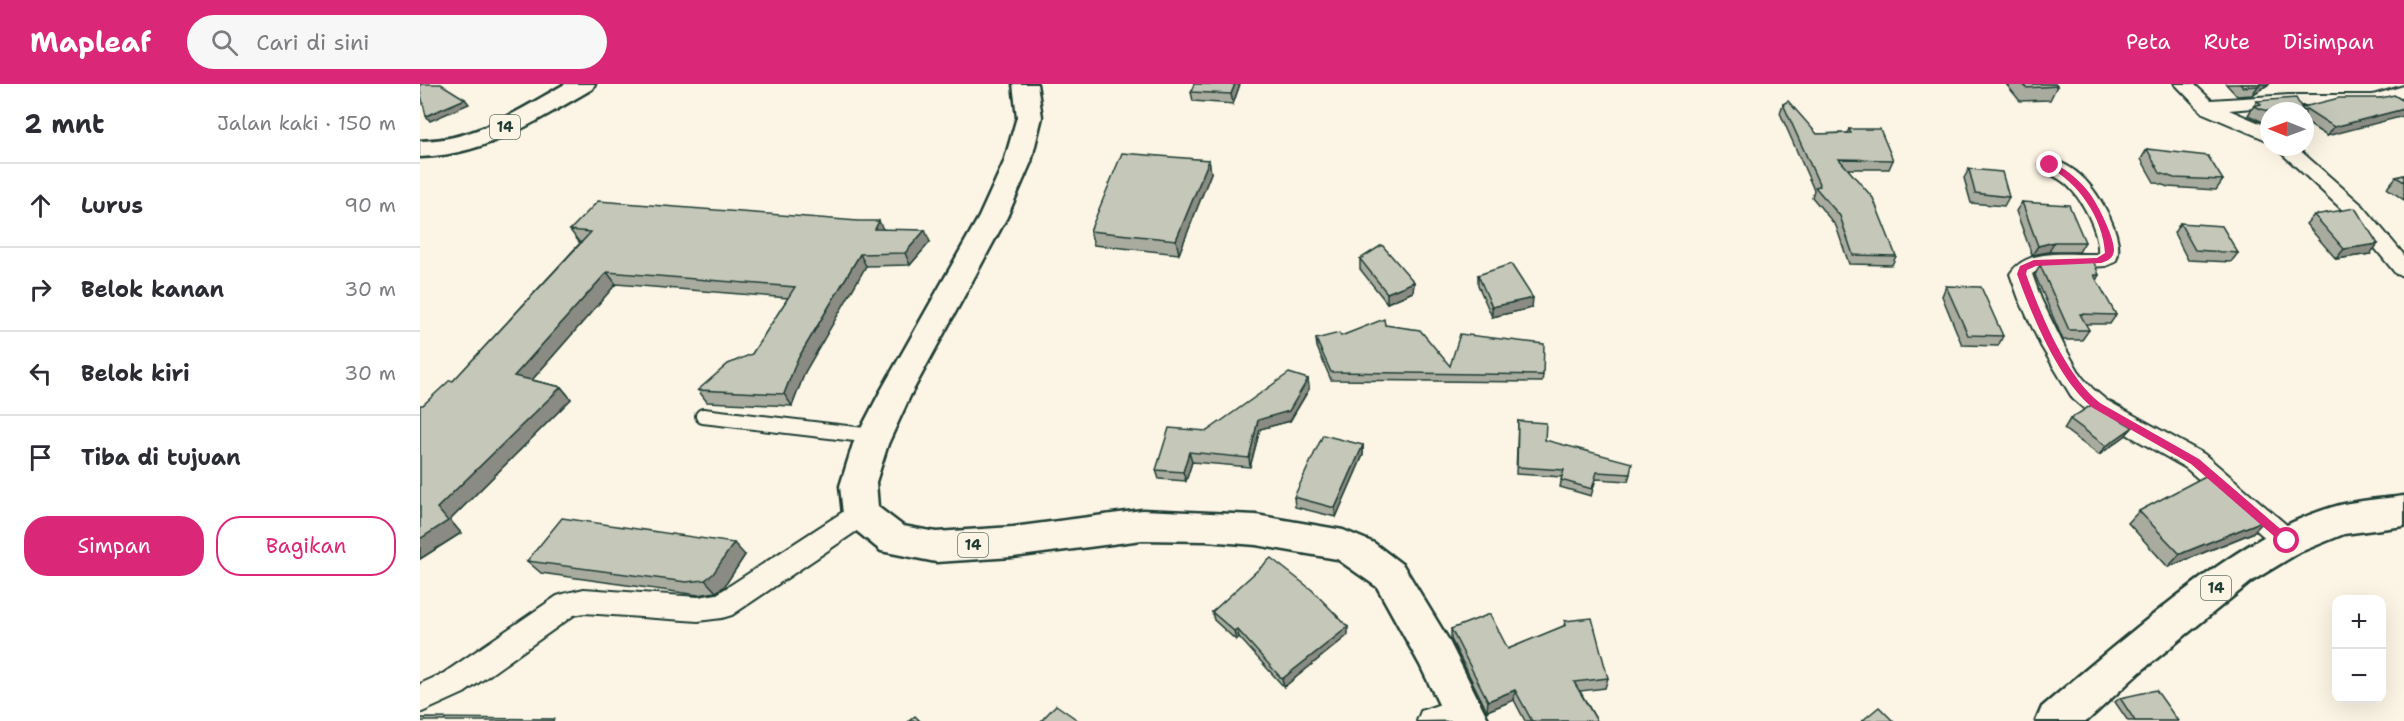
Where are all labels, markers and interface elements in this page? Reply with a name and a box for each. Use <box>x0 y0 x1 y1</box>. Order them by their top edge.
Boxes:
search box <box>187 15 607 69</box>
text: Mapleaf <box>30 23 151 61</box>
icon: search <box>208 26 241 59</box>
text: Cari di sini <box>256 28 370 57</box>
text: Peta <box>2126 28 2171 56</box>
text: Rute <box>2204 28 2250 56</box>
text: Disimpan <box>2283 28 2374 56</box>
north arrow <box>2260 102 2314 156</box>
text: 2 mnt <box>24 106 104 141</box>
text: Jalan kaki · 150 m <box>217 110 396 136</box>
road number: 14 <box>490 115 520 139</box>
route end <box>2036 151 2062 177</box>
icon: ahead <box>24 189 57 222</box>
text: Lurus <box>81 191 143 220</box>
text: 90 m <box>344 192 396 218</box>
icon: right <box>24 273 57 306</box>
text: Belok kanan <box>81 275 224 304</box>
text: 30 m <box>344 276 396 302</box>
icon: left <box>24 357 57 390</box>
text: Belok kiri <box>81 359 190 388</box>
text: 30 m <box>344 360 396 386</box>
icon: arrive <box>24 441 57 474</box>
text: Tiba di tujuan <box>81 443 241 472</box>
button: Simpan <box>24 516 204 576</box>
button: Bagikan <box>216 516 396 576</box>
route start <box>2273 527 2299 553</box>
road number: 14 <box>958 533 988 557</box>
road number: 14 <box>2201 576 2231 600</box>
map controls <box>2332 595 2386 703</box>
button: + <box>2332 595 2386 649</box>
button: − <box>2332 649 2386 703</box>

